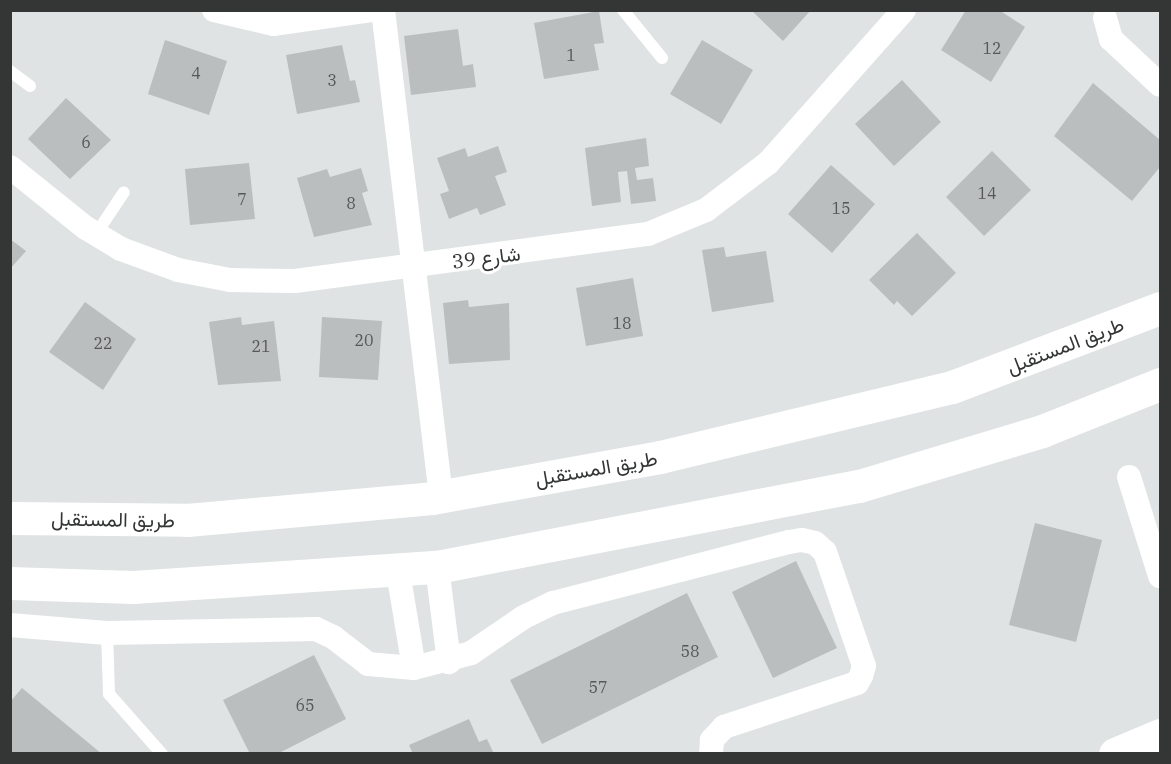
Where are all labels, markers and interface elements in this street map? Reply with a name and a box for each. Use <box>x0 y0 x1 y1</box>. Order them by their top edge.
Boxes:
house number: 12 <box>982 38 1002 58</box>
house number: 1 <box>566 45 576 65</box>
house number: 4 <box>191 63 201 83</box>
house number: 3 <box>327 70 337 90</box>
house number: 6 <box>81 132 91 152</box>
house number: 14 <box>977 183 997 203</box>
house number: 7 <box>237 189 247 209</box>
house number: 8 <box>346 193 356 213</box>
house number: 15 <box>831 198 851 218</box>
street label: شارع 39 <box>450 241 522 273</box>
street label: طريق المستقبل <box>1003 312 1127 378</box>
house number: 18 <box>612 313 632 333</box>
house number: 20 <box>354 330 374 350</box>
house number: 22 <box>93 333 113 353</box>
house number: 21 <box>251 336 271 356</box>
street label: طريق المستقبل <box>533 445 659 491</box>
street label: طريق المستقبل <box>51 506 175 532</box>
house number: 58 <box>680 641 700 661</box>
house number: 57 <box>588 677 608 697</box>
house number: 65 <box>295 695 315 715</box>

